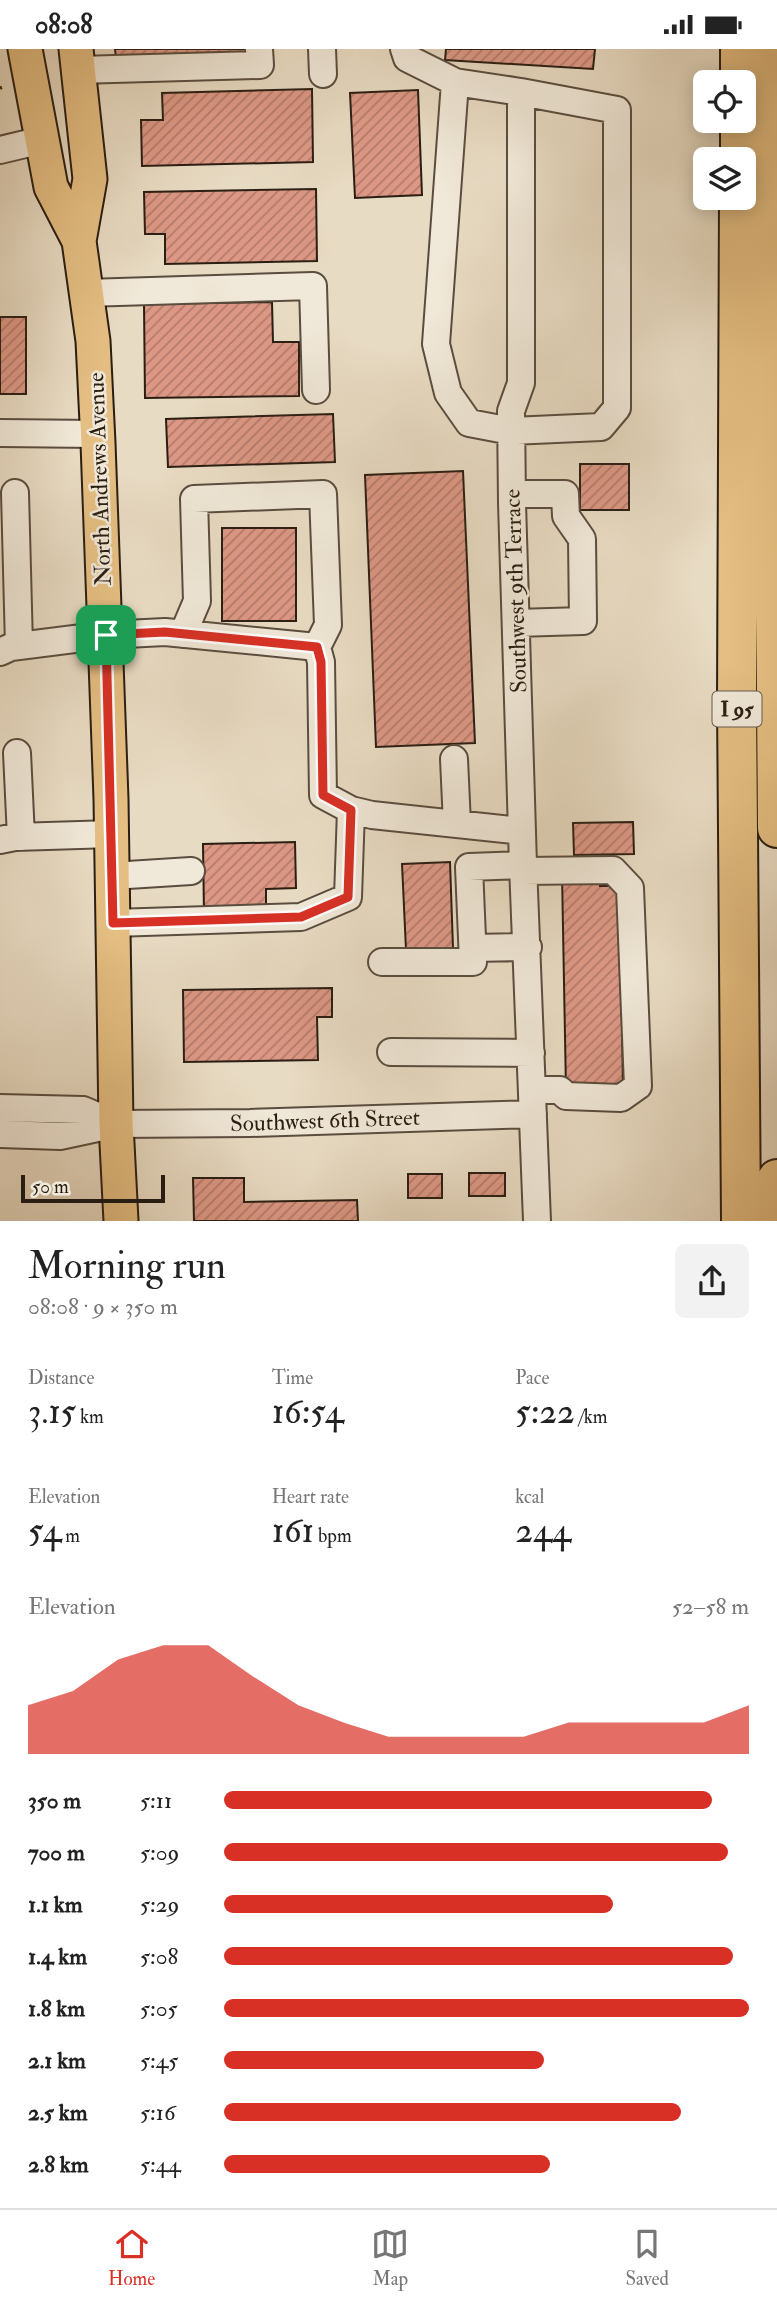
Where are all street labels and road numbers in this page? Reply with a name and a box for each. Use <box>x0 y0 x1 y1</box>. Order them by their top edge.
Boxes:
street label: North Andrews Avenue <box>81 371 118 586</box>
street label: Southwest 9th Terrace <box>497 488 534 694</box>
road number: I 95 <box>712 691 762 727</box>
street label: Southwest 6th Street <box>229 1103 421 1138</box>

